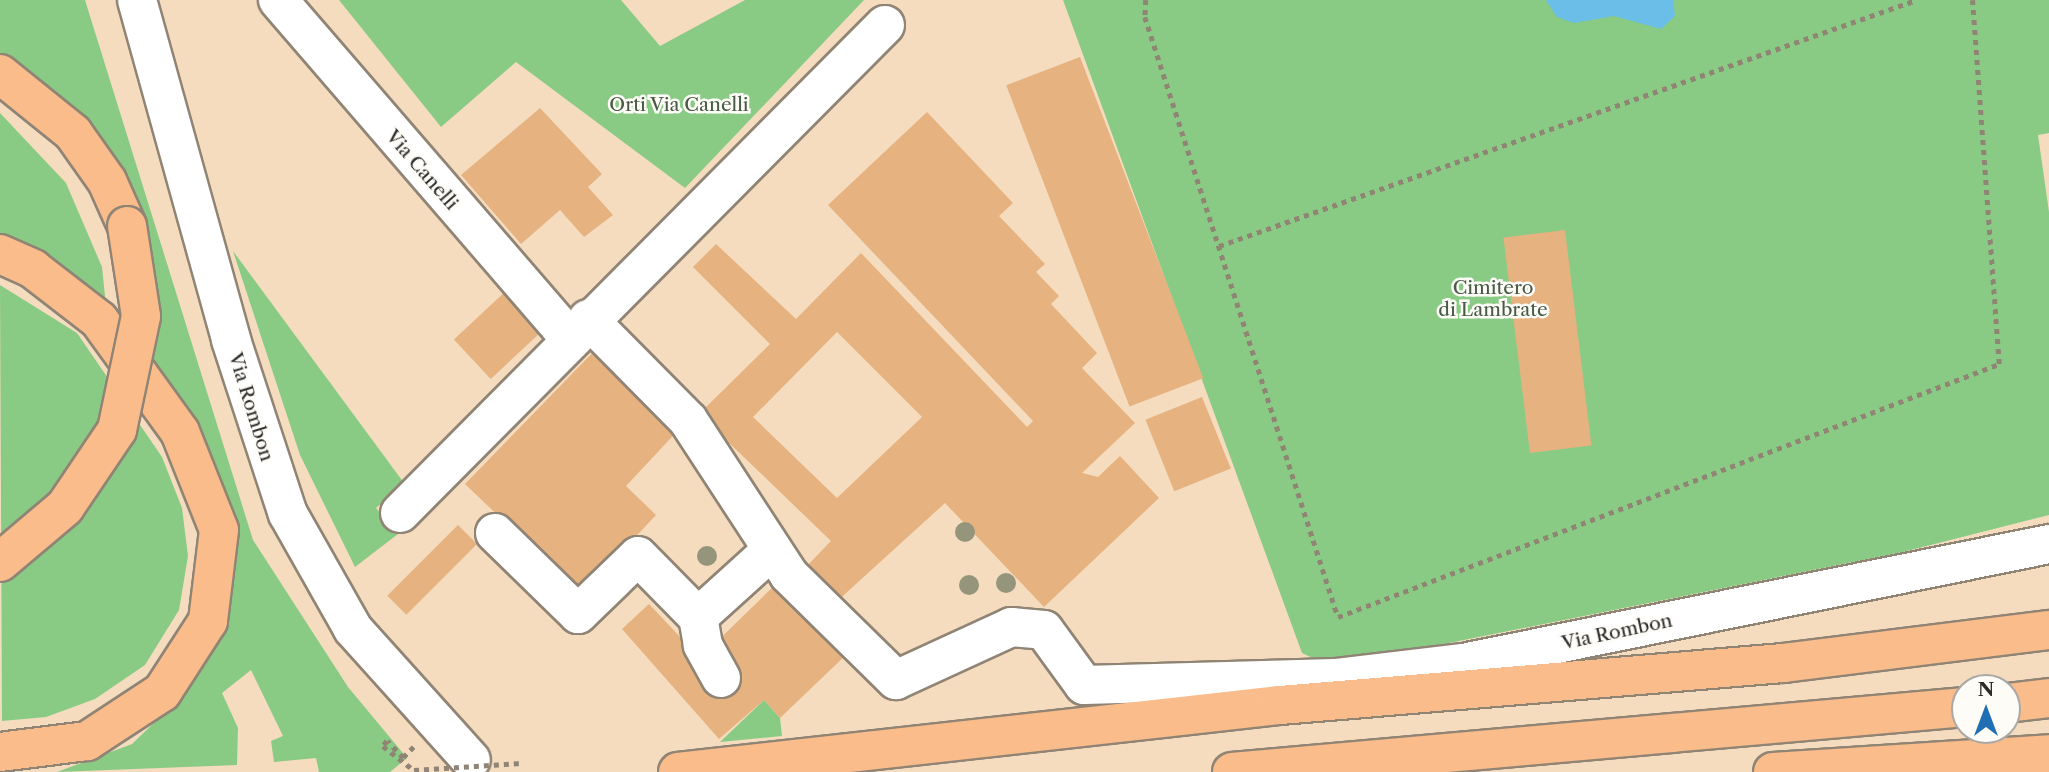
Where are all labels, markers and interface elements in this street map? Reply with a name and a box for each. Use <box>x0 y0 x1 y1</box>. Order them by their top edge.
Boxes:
park label: Orti Via Canelli <box>609 94 749 116</box>
street label: Via Canelli <box>381 125 463 215</box>
park label: Cimitero di Lambrate <box>1438 277 1548 321</box>
street label: Via Rombon <box>224 350 278 464</box>
street label: Via Rombon <box>1560 609 1674 655</box>
north arrow <box>1951 674 2021 744</box>
text: N <box>1978 678 1994 701</box>

